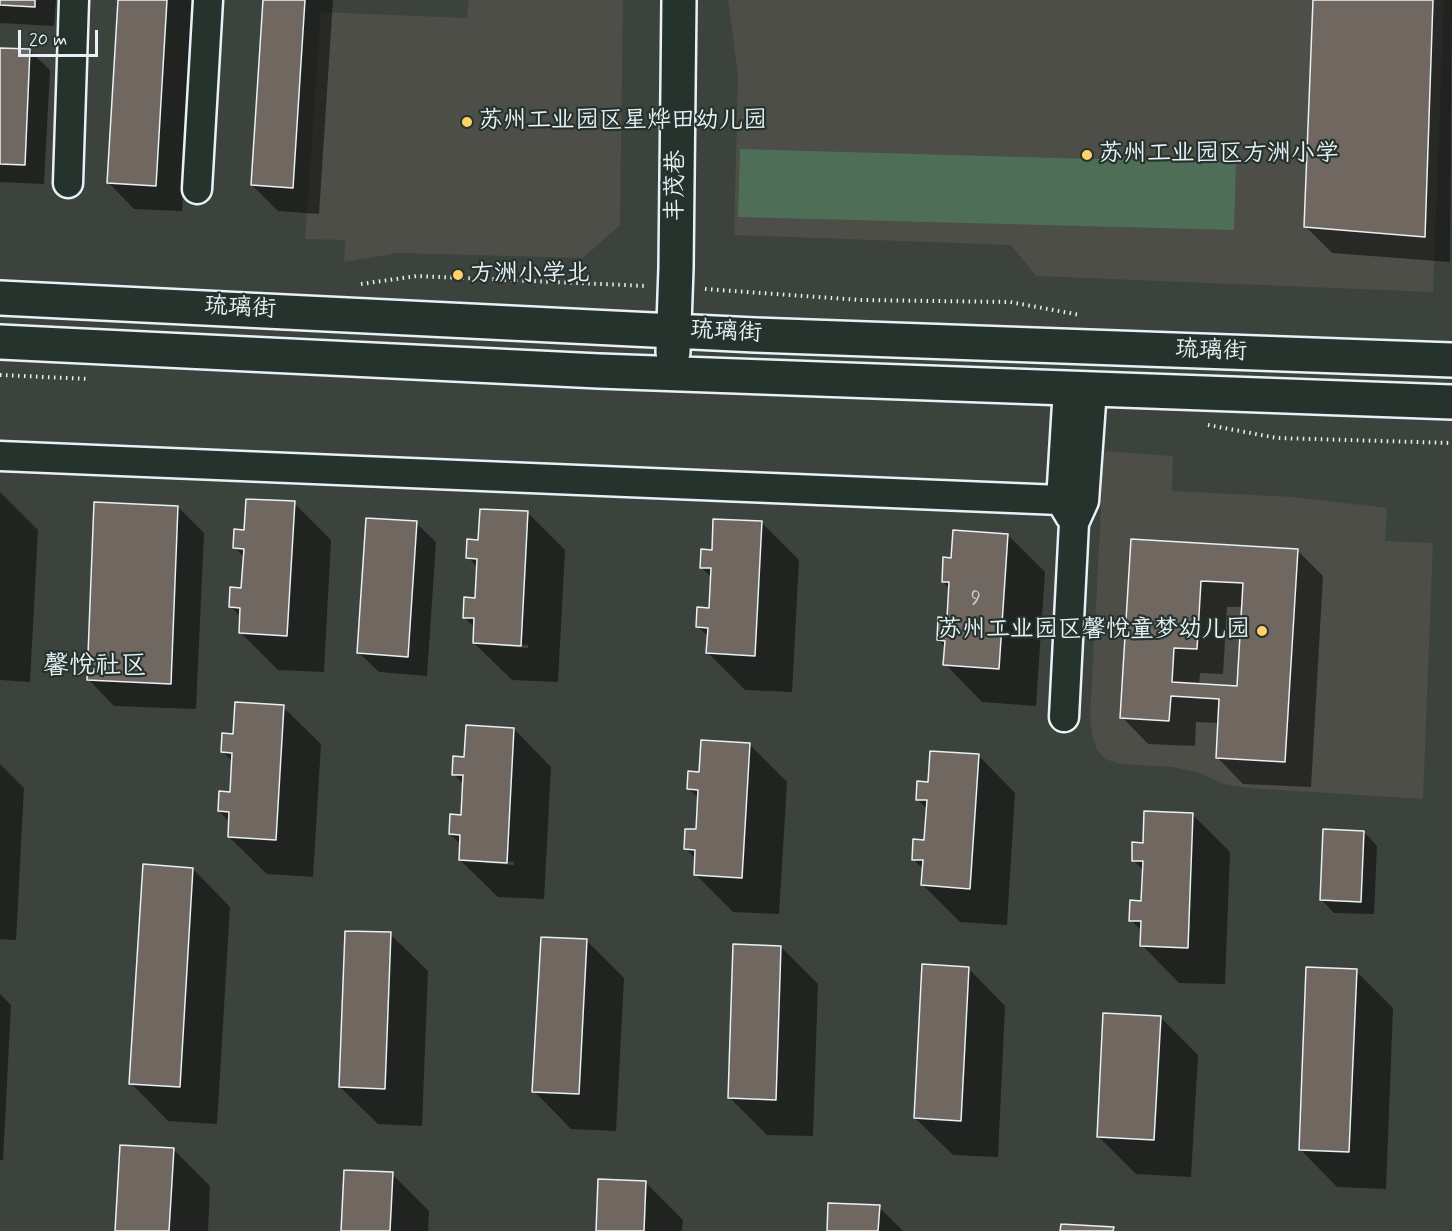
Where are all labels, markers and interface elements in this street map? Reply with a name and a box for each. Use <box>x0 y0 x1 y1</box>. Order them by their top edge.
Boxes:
scale bar <box>21 18 100 56</box>
text: 20 m <box>29 28 67 52</box>
place label: 苏州工业园区星烨田幼儿园 <box>479 108 767 136</box>
marker: 苏州工业园区星烨田幼儿园 <box>460 115 474 129</box>
place label: 苏州工业园区方洲小学 <box>1099 141 1339 169</box>
marker: 苏州工业园区方洲小学 <box>1080 148 1094 162</box>
street label: 丰茂巷 <box>662 150 692 222</box>
place label: 方洲小学北 <box>470 261 590 289</box>
marker: 方洲小学北 <box>451 268 465 282</box>
street label: 琉璃街 <box>203 293 277 325</box>
street label: 琉璃街 <box>689 317 763 349</box>
street label: 琉璃街 <box>1175 336 1247 368</box>
house number: 9 <box>971 587 981 613</box>
place label: 苏州工业园区馨悦童梦幼儿园 <box>938 617 1250 645</box>
marker: 苏州工业园区馨悦童梦幼儿园 <box>1255 624 1269 638</box>
district label: 馨悦社区 <box>43 652 147 684</box>

